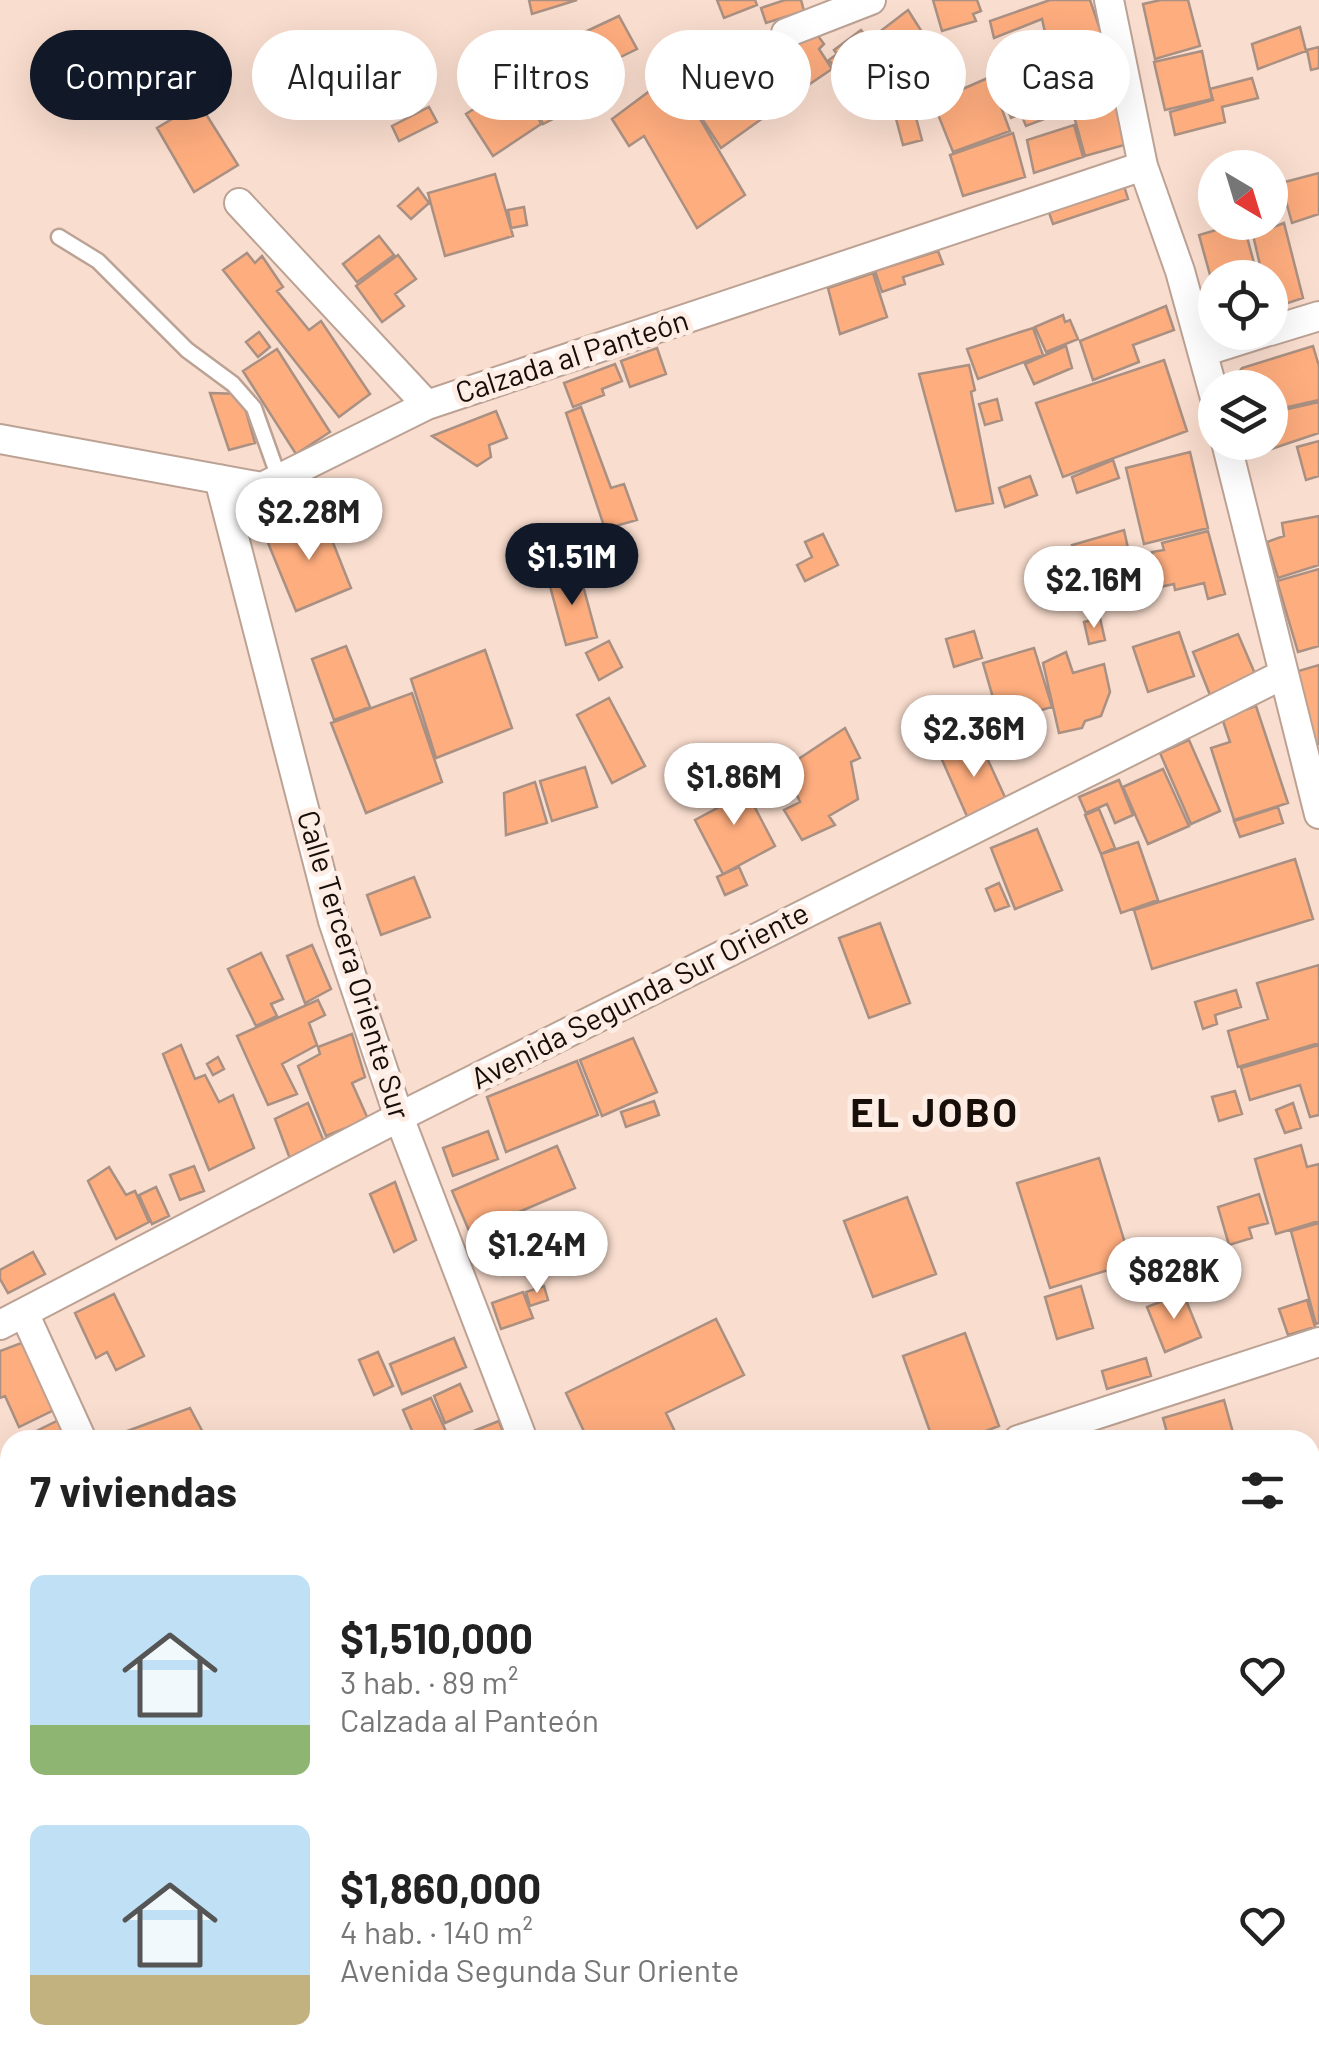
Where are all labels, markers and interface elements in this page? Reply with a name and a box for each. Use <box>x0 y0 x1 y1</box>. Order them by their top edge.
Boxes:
chip: Comprar <box>30 30 232 120</box>
chip: Alquilar <box>252 30 437 120</box>
chip: Filtros <box>457 30 625 120</box>
chip: Nuevo <box>645 30 811 120</box>
chip: Piso <box>831 30 966 120</box>
chip: Casa <box>986 30 1130 120</box>
north arrow <box>1198 150 1288 240</box>
map controls <box>1198 150 1288 460</box>
button: locate <box>1198 260 1288 350</box>
street label: Calzada al Panteón <box>450 300 692 410</box>
button: layers <box>1198 370 1288 460</box>
pin: $2.28M <box>228 478 390 563</box>
text: $2.28M <box>258 491 360 529</box>
pin: $1.51M <box>491 523 653 608</box>
text: $1.51M <box>527 536 617 574</box>
pin: $2.16M <box>1013 546 1175 631</box>
text: $2.16M <box>1046 559 1142 597</box>
pin: $2.36M <box>893 695 1055 780</box>
text: $2.36M <box>923 708 1025 746</box>
pin: $1.86M <box>653 743 815 828</box>
text: $1.86M <box>686 756 782 794</box>
street label: Calle Tercera Oriente Sur <box>291 806 419 1123</box>
street label: Avenida Segunda Sur Oriente <box>464 893 814 1095</box>
district label: EL JOBO <box>850 1087 1020 1135</box>
pin: $1.24M <box>456 1211 618 1296</box>
text: $1.24M <box>488 1224 586 1262</box>
pin: $828K <box>1104 1237 1244 1322</box>
text: $828K <box>1129 1250 1219 1288</box>
icon: filters <box>1235 1463 1290 1518</box>
text: 7 viviendas <box>30 1465 237 1515</box>
text: $1,510,000 <box>340 1612 533 1662</box>
icon: home <box>110 1615 230 1735</box>
icon: heart <box>1235 1648 1290 1703</box>
text: 3 hab. · 89 m² <box>340 1662 518 1700</box>
text: Calzada al Panteón <box>340 1700 599 1738</box>
text: $1,860,000 <box>340 1862 541 1912</box>
icon: home <box>110 1865 230 1985</box>
icon: heart <box>1235 1898 1290 1953</box>
text: 4 hab. · 140 m² <box>340 1912 533 1950</box>
text: Avenida Segunda Sur Oriente <box>340 1950 739 1988</box>

